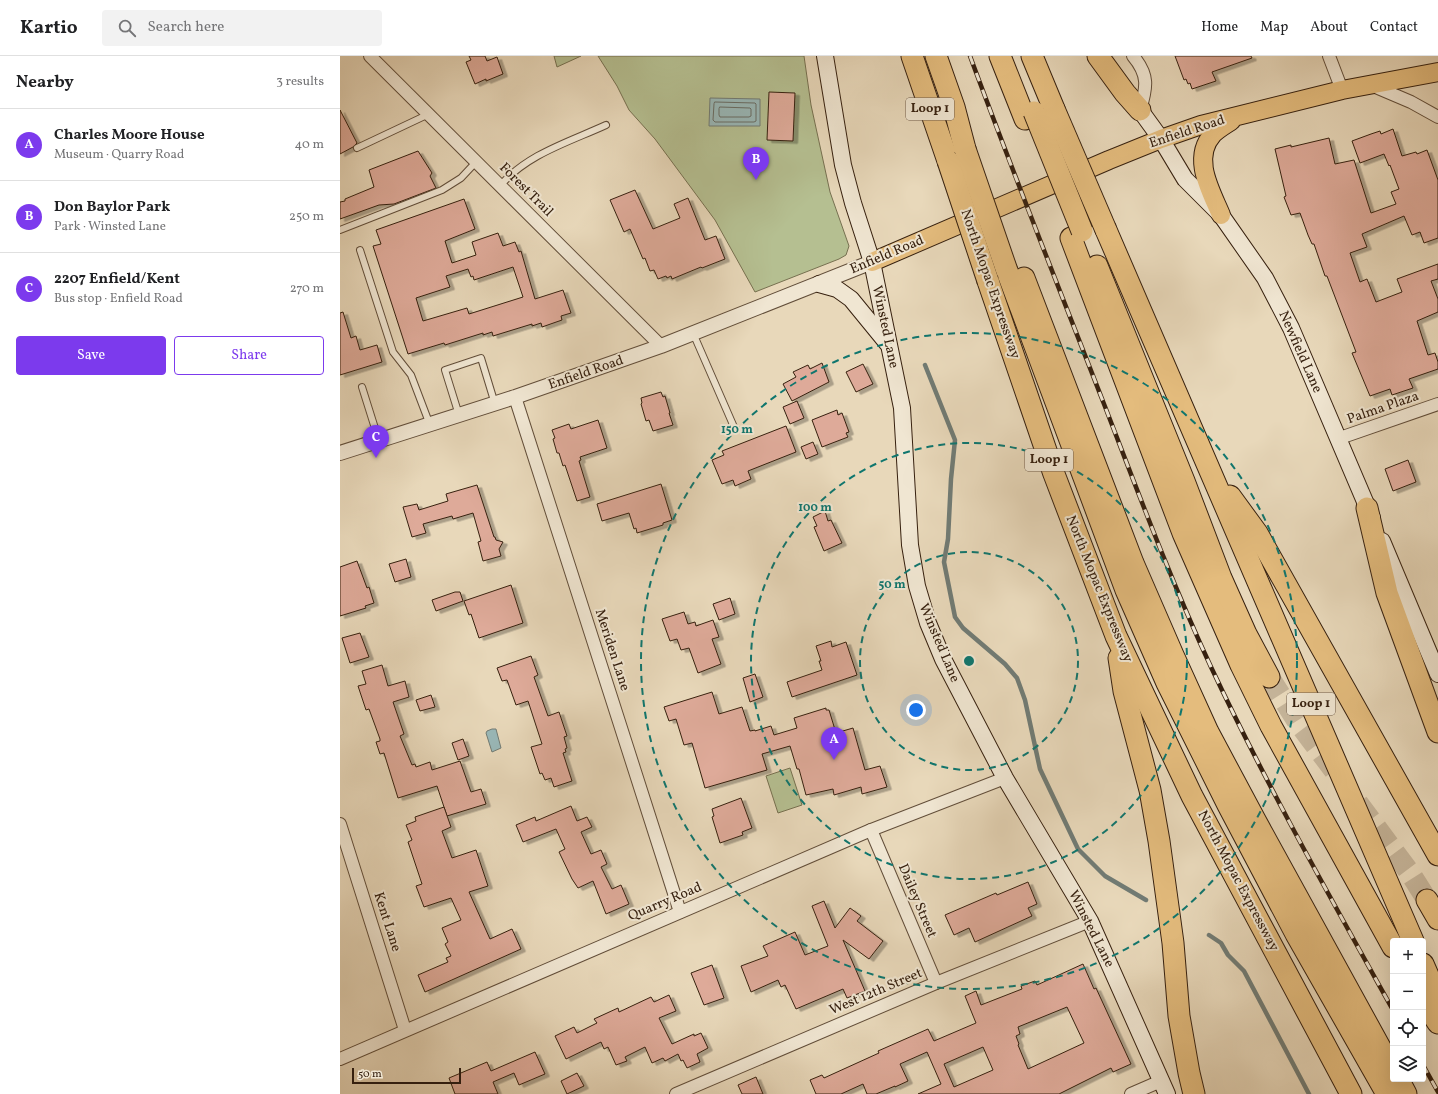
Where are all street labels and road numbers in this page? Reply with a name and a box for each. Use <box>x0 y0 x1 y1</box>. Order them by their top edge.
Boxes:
road number: Loop 1 <box>906 98 954 120</box>
street label: Enfield Road <box>1147 111 1227 153</box>
street label: Forest Trail <box>495 159 557 221</box>
street label: North Mopac Expressway <box>955 207 1025 362</box>
street label: Enfield Road <box>847 231 927 279</box>
street label: Winsted Lane <box>867 284 903 370</box>
street label: Newfield Lane <box>1273 308 1327 396</box>
street label: Enfield Road <box>546 351 626 395</box>
street label: Palma Plaza <box>1345 387 1421 429</box>
road number: Loop 1 <box>1025 449 1073 471</box>
street label: North Mopac Expressway <box>1061 513 1137 666</box>
street label: Winsted Lane <box>914 601 964 686</box>
street label: Meriden Lane <box>590 607 634 694</box>
road number: Loop 1 <box>1287 693 1335 715</box>
street label: North Mopac Expressway <box>1193 807 1283 955</box>
street label: Dailey Street <box>893 861 941 941</box>
street label: Quarry Road <box>625 878 705 926</box>
street label: Winsted Lane <box>1063 887 1119 971</box>
street label: Kent Lane <box>368 890 406 954</box>
street label: West 12th Street <box>827 964 925 1020</box>

